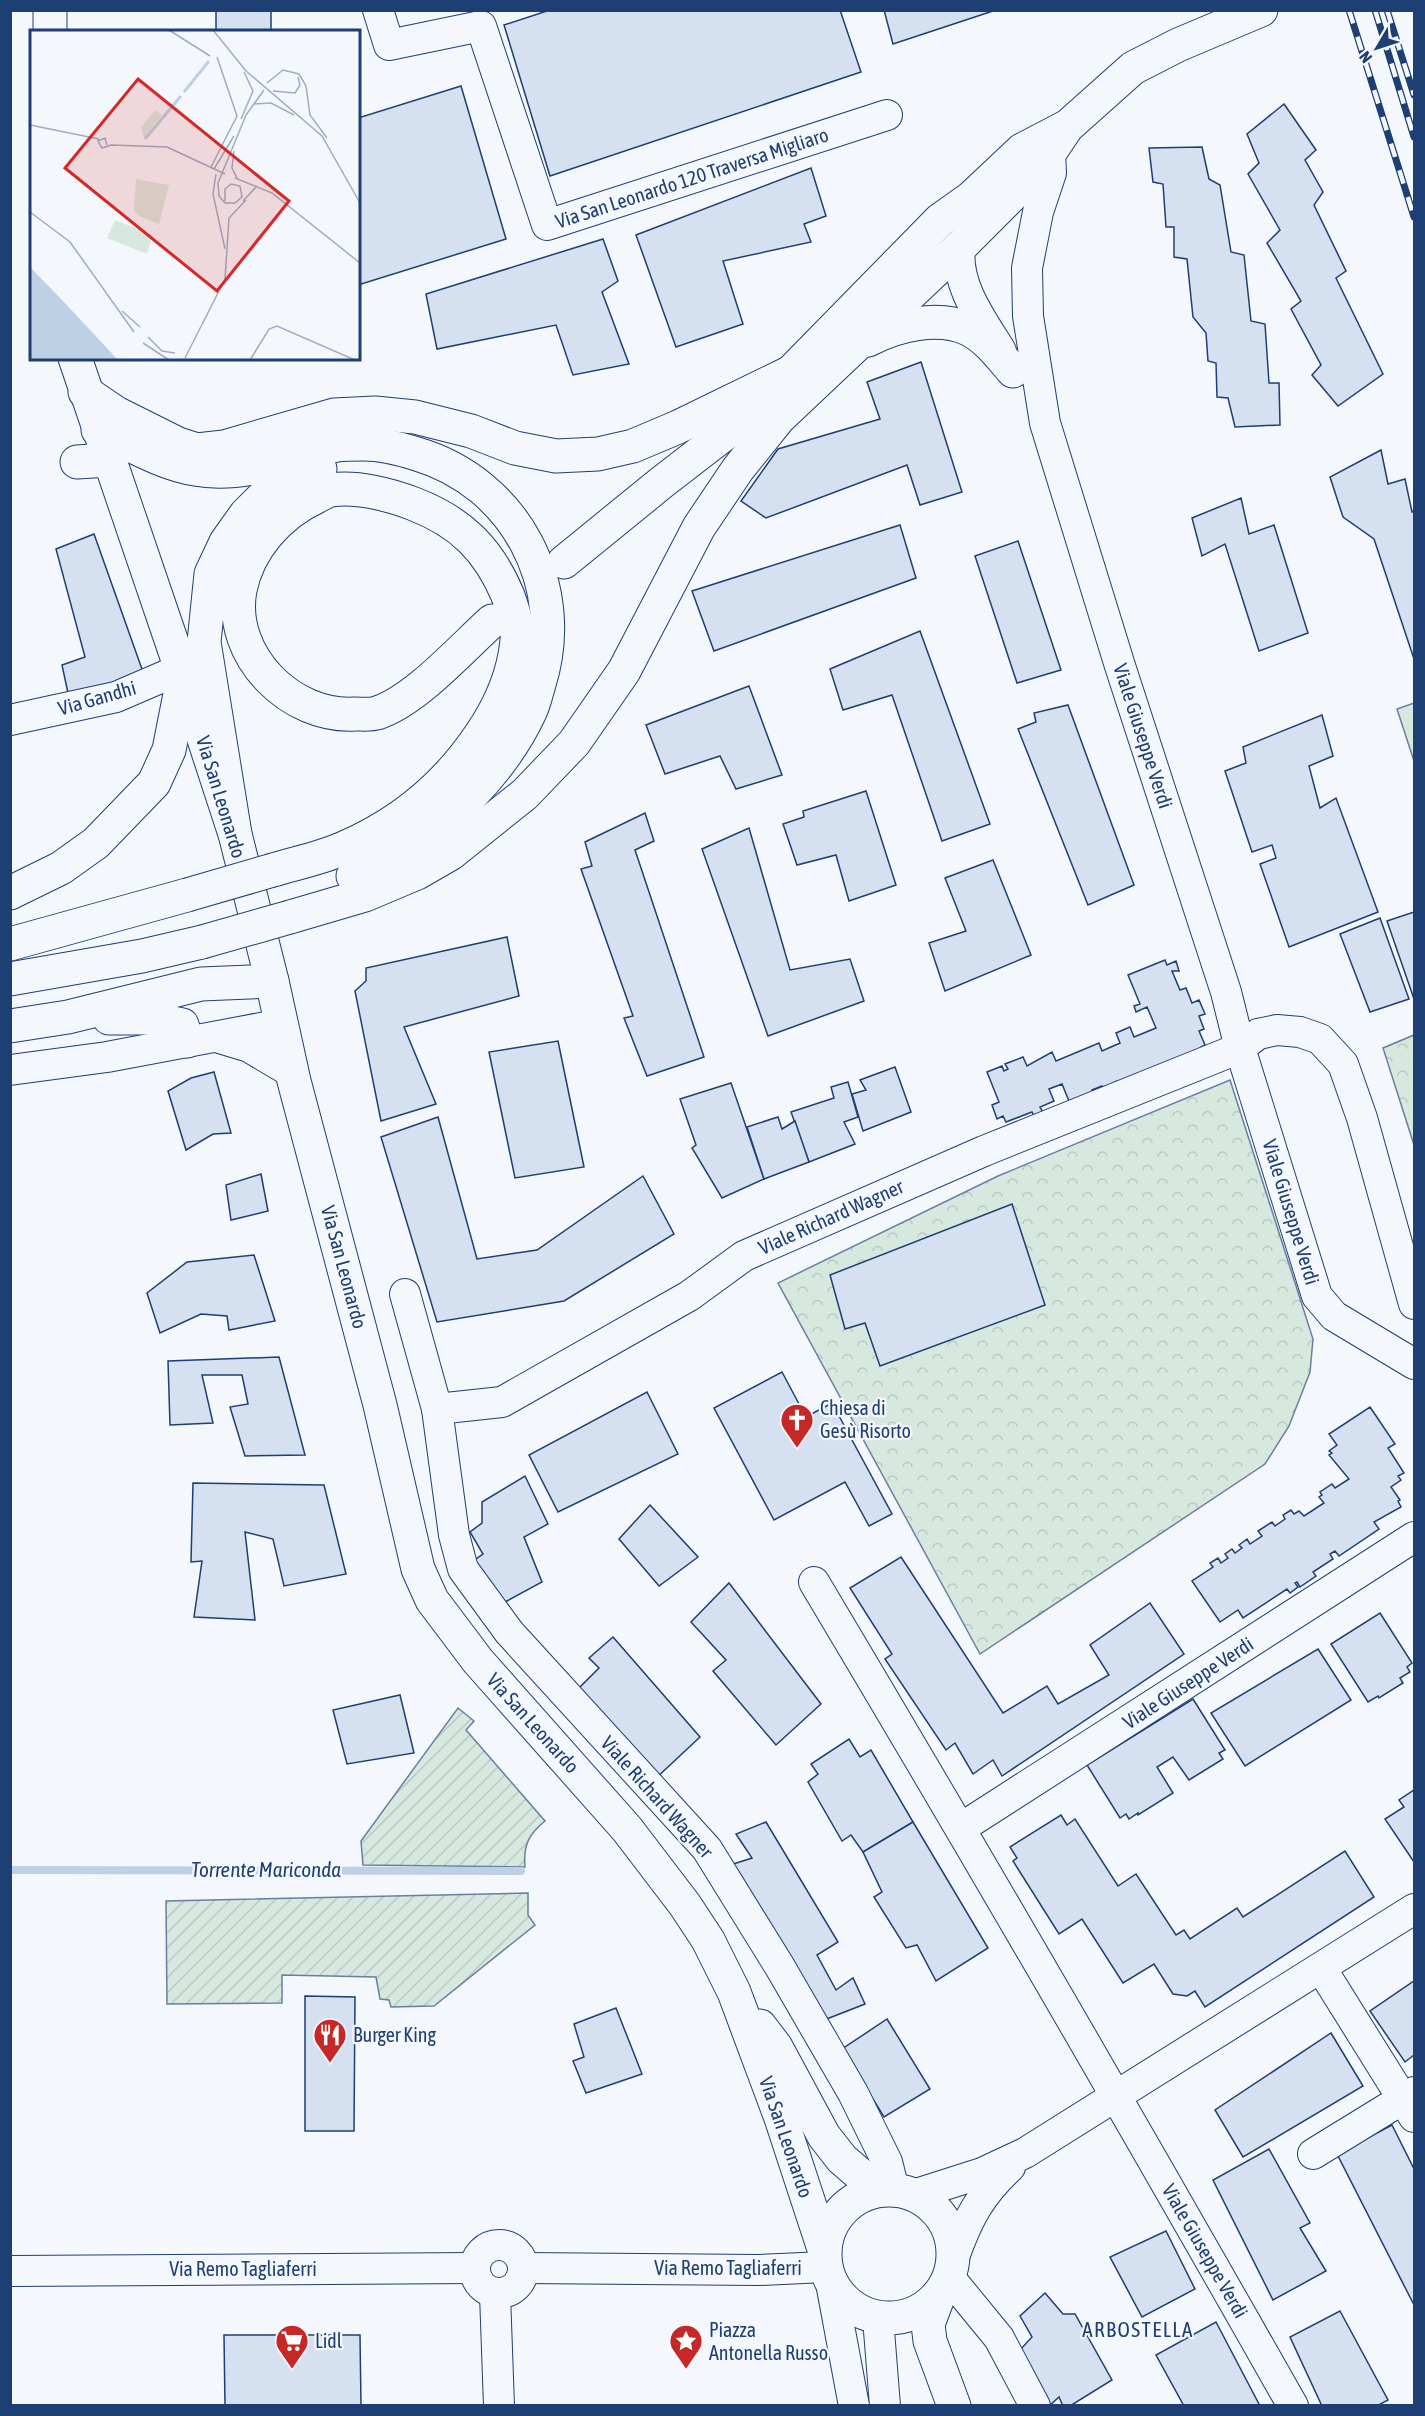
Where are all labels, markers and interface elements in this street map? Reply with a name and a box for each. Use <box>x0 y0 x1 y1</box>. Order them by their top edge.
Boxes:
north arrow <box>1347 18 1407 78</box>
inset map <box>30 30 360 360</box>
text: N <box>1355 48 1375 67</box>
street label: Via San Leonardo 120 Traversa Migliaro <box>552 122 831 233</box>
street label: Viale Giuseppe Verdi <box>1109 661 1178 811</box>
street label: Via Gandhi <box>55 675 138 720</box>
street label: Via San Leonardo <box>192 733 251 861</box>
street label: Viale Giuseppe Verdi <box>1258 1136 1325 1287</box>
street label: Viale Richard Wagner <box>755 1174 908 1259</box>
street label: Via San Leonardo <box>317 1203 372 1331</box>
place label: Chiesa di Gesù Risorto <box>820 1396 911 1442</box>
church icon: Chiesa di Gesù Risorto <box>779 1402 815 1449</box>
street label: Viale Giuseppe Verdi <box>1118 1632 1257 1733</box>
street label: Via San Leonardo <box>483 1668 584 1777</box>
street label: Viale Richard Wagner <box>597 1731 719 1863</box>
water label: Torrente Mariconda <box>191 1857 341 1881</box>
restaurant icon: Burger King <box>312 2017 348 2064</box>
place label: Burger King <box>353 2023 436 2046</box>
street label: Via San Leonardo <box>755 2073 818 2200</box>
street label: Viale Giuseppe Verdi <box>1158 2180 1253 2322</box>
street label: Via Remo Tagliaferri <box>654 2256 802 2279</box>
street label: Via Remo Tagliaferri <box>169 2257 317 2280</box>
district label: ARBOSTELLA <box>1082 2317 1194 2341</box>
place label: Piazza Antonella Russo <box>709 2318 828 2364</box>
supermarket icon: Lidl <box>274 2323 310 2370</box>
place icon: Piazza Antonella Russo <box>668 2323 704 2370</box>
place label: Lidl <box>315 2329 343 2352</box>

